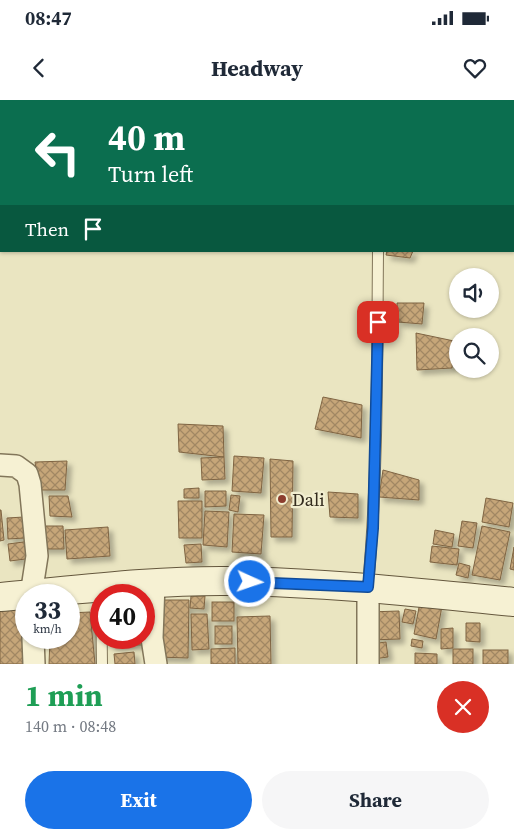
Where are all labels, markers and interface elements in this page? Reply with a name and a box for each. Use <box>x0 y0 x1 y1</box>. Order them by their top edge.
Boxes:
text: 08:47 <box>25 5 72 31</box>
text: Headway <box>211 53 303 83</box>
icon: back <box>25 54 53 82</box>
icon: heart <box>461 54 489 82</box>
text: 40 m <box>108 114 185 162</box>
icon: left <box>25 120 90 185</box>
text: Turn left <box>108 159 193 189</box>
icon: arrive <box>79 215 107 243</box>
text: Then <box>25 216 69 242</box>
map controls <box>449 268 499 378</box>
button: sound <box>449 268 499 318</box>
pin <box>357 301 399 343</box>
icon: arrive <box>364 308 392 336</box>
button: search <box>449 328 499 378</box>
place label: Dali <box>292 487 325 512</box>
marker: Dali <box>276 493 288 505</box>
position arrow <box>223 555 275 607</box>
speed limit sign: 40 <box>90 584 155 649</box>
text: 33 <box>34 593 61 627</box>
text: km/h <box>33 621 62 637</box>
text: 1 min <box>25 675 103 716</box>
button: close <box>437 681 489 733</box>
text: 140 m · 08:48 <box>25 715 116 737</box>
button: Exit <box>25 771 252 829</box>
button: Share <box>262 771 489 829</box>

